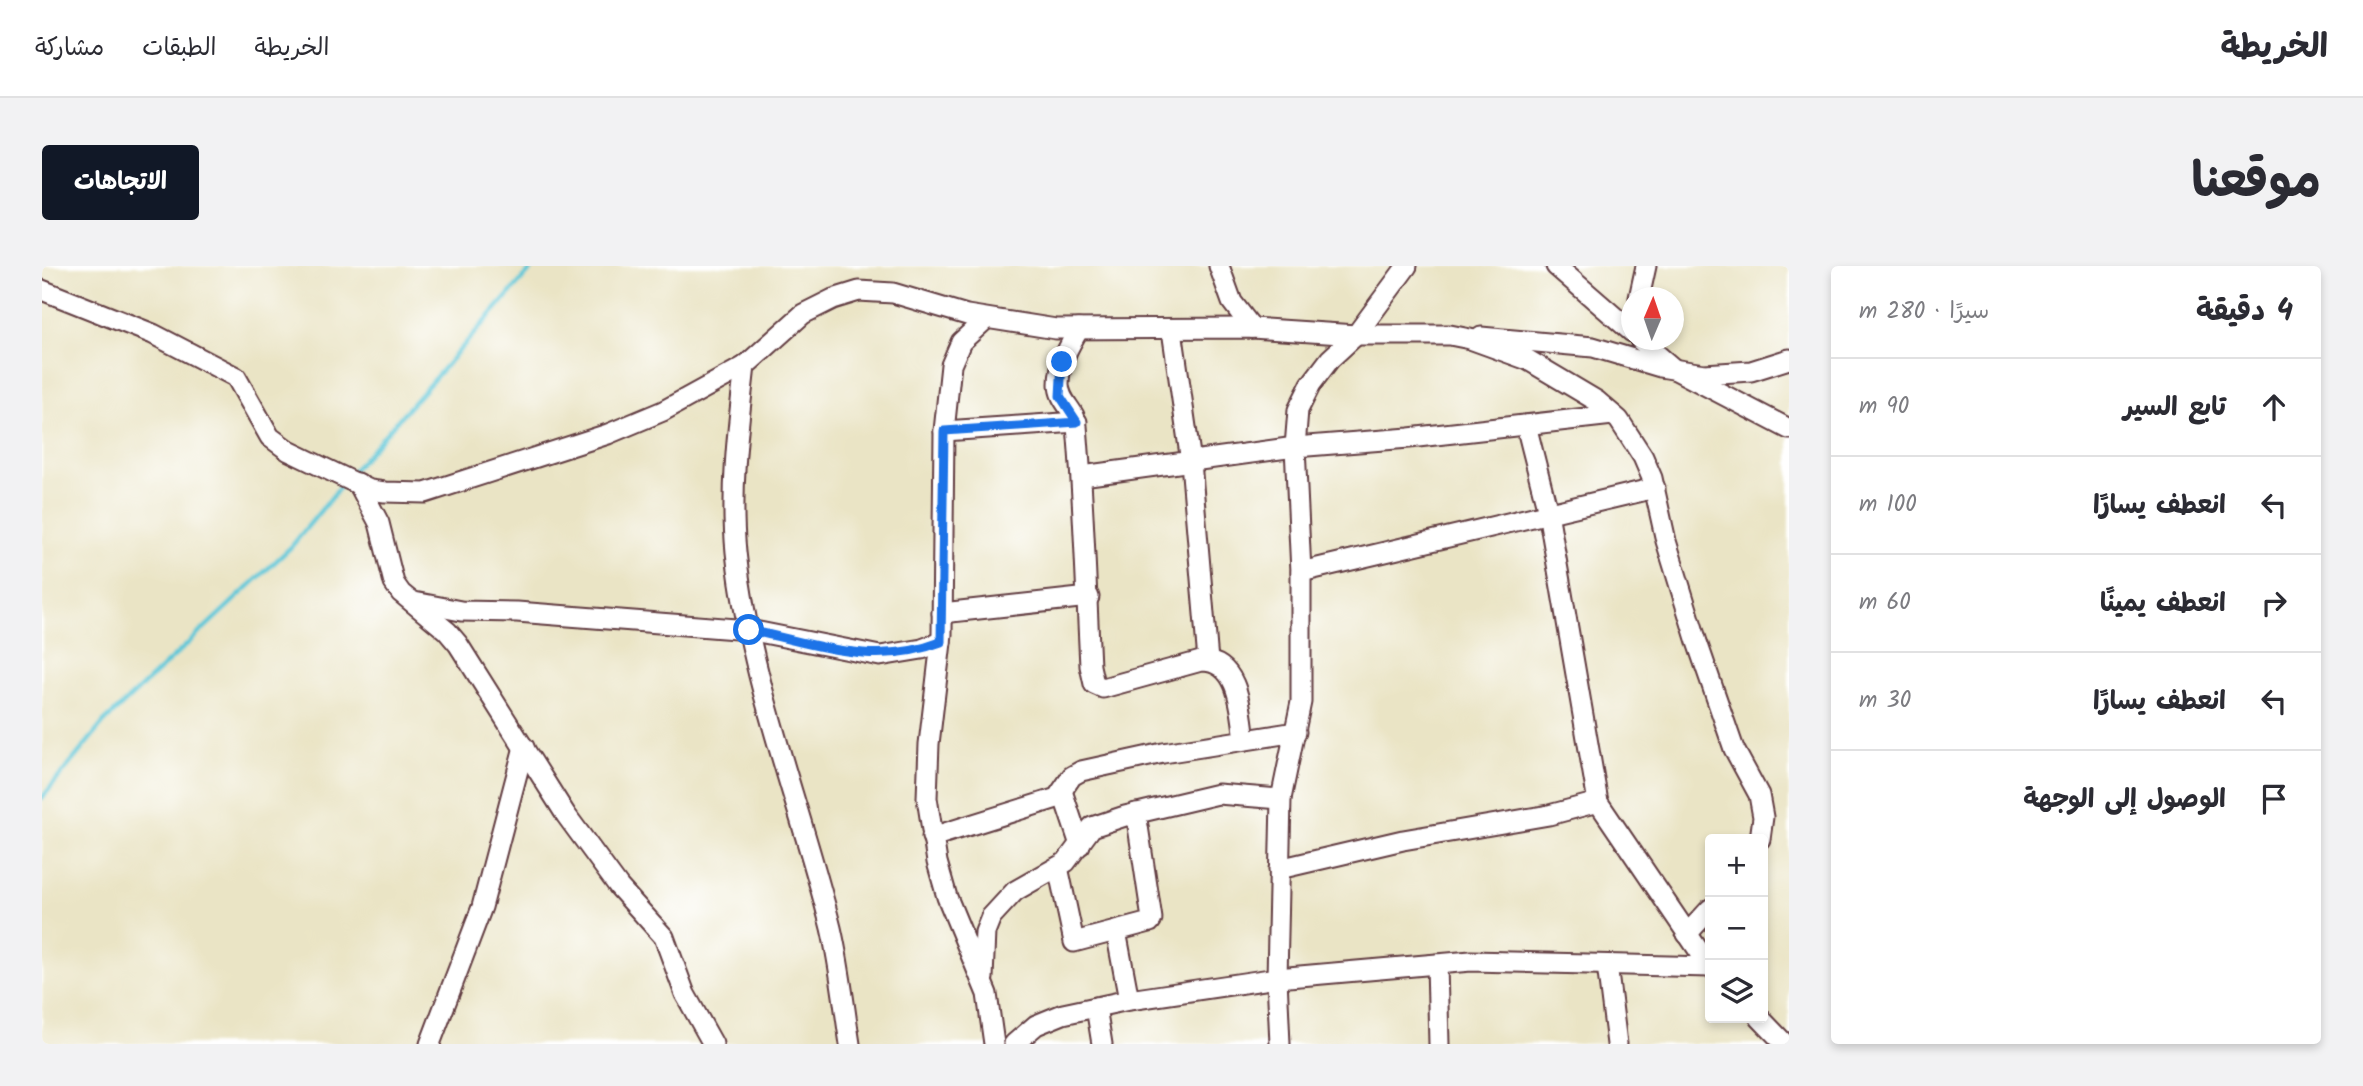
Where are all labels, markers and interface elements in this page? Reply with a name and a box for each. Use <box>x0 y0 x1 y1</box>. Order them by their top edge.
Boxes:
text: الخريطة <box>2221 22 2328 75</box>
text: مشاركة <box>35 29 104 68</box>
text: الطبقات <box>142 29 217 68</box>
text: الخريطة <box>255 29 329 68</box>
text: موقعنا <box>2191 144 2321 222</box>
button: الاتجاهات <box>42 145 199 220</box>
north arrow <box>1621 287 1684 350</box>
text: 4 دقيقة <box>2196 288 2293 336</box>
text: سيرًا · 280 m <box>1859 294 1989 330</box>
route end <box>1046 346 1077 377</box>
text: تابع السير <box>2123 387 2226 429</box>
icon: ahead <box>2255 388 2293 426</box>
text: 90 m <box>1859 389 1909 425</box>
text: انعطف يسارًا <box>2093 485 2226 527</box>
icon: left <box>2255 486 2293 524</box>
text: 100 m <box>1859 487 1917 523</box>
text: انعطف يمينًا <box>2100 583 2226 625</box>
icon: right <box>2255 584 2293 622</box>
text: 60 m <box>1859 585 1911 621</box>
route start <box>733 614 764 645</box>
text: انعطف يسارًا <box>2093 681 2226 723</box>
icon: left <box>2255 682 2293 720</box>
text: 30 m <box>1859 683 1911 719</box>
text: الوصول إلى الوجهة <box>2023 779 2226 821</box>
icon: arrive <box>2255 780 2293 818</box>
map controls <box>1705 834 1768 1023</box>
button: + <box>1705 834 1768 897</box>
button: − <box>1705 897 1768 960</box>
button: layers <box>1705 960 1768 1023</box>

